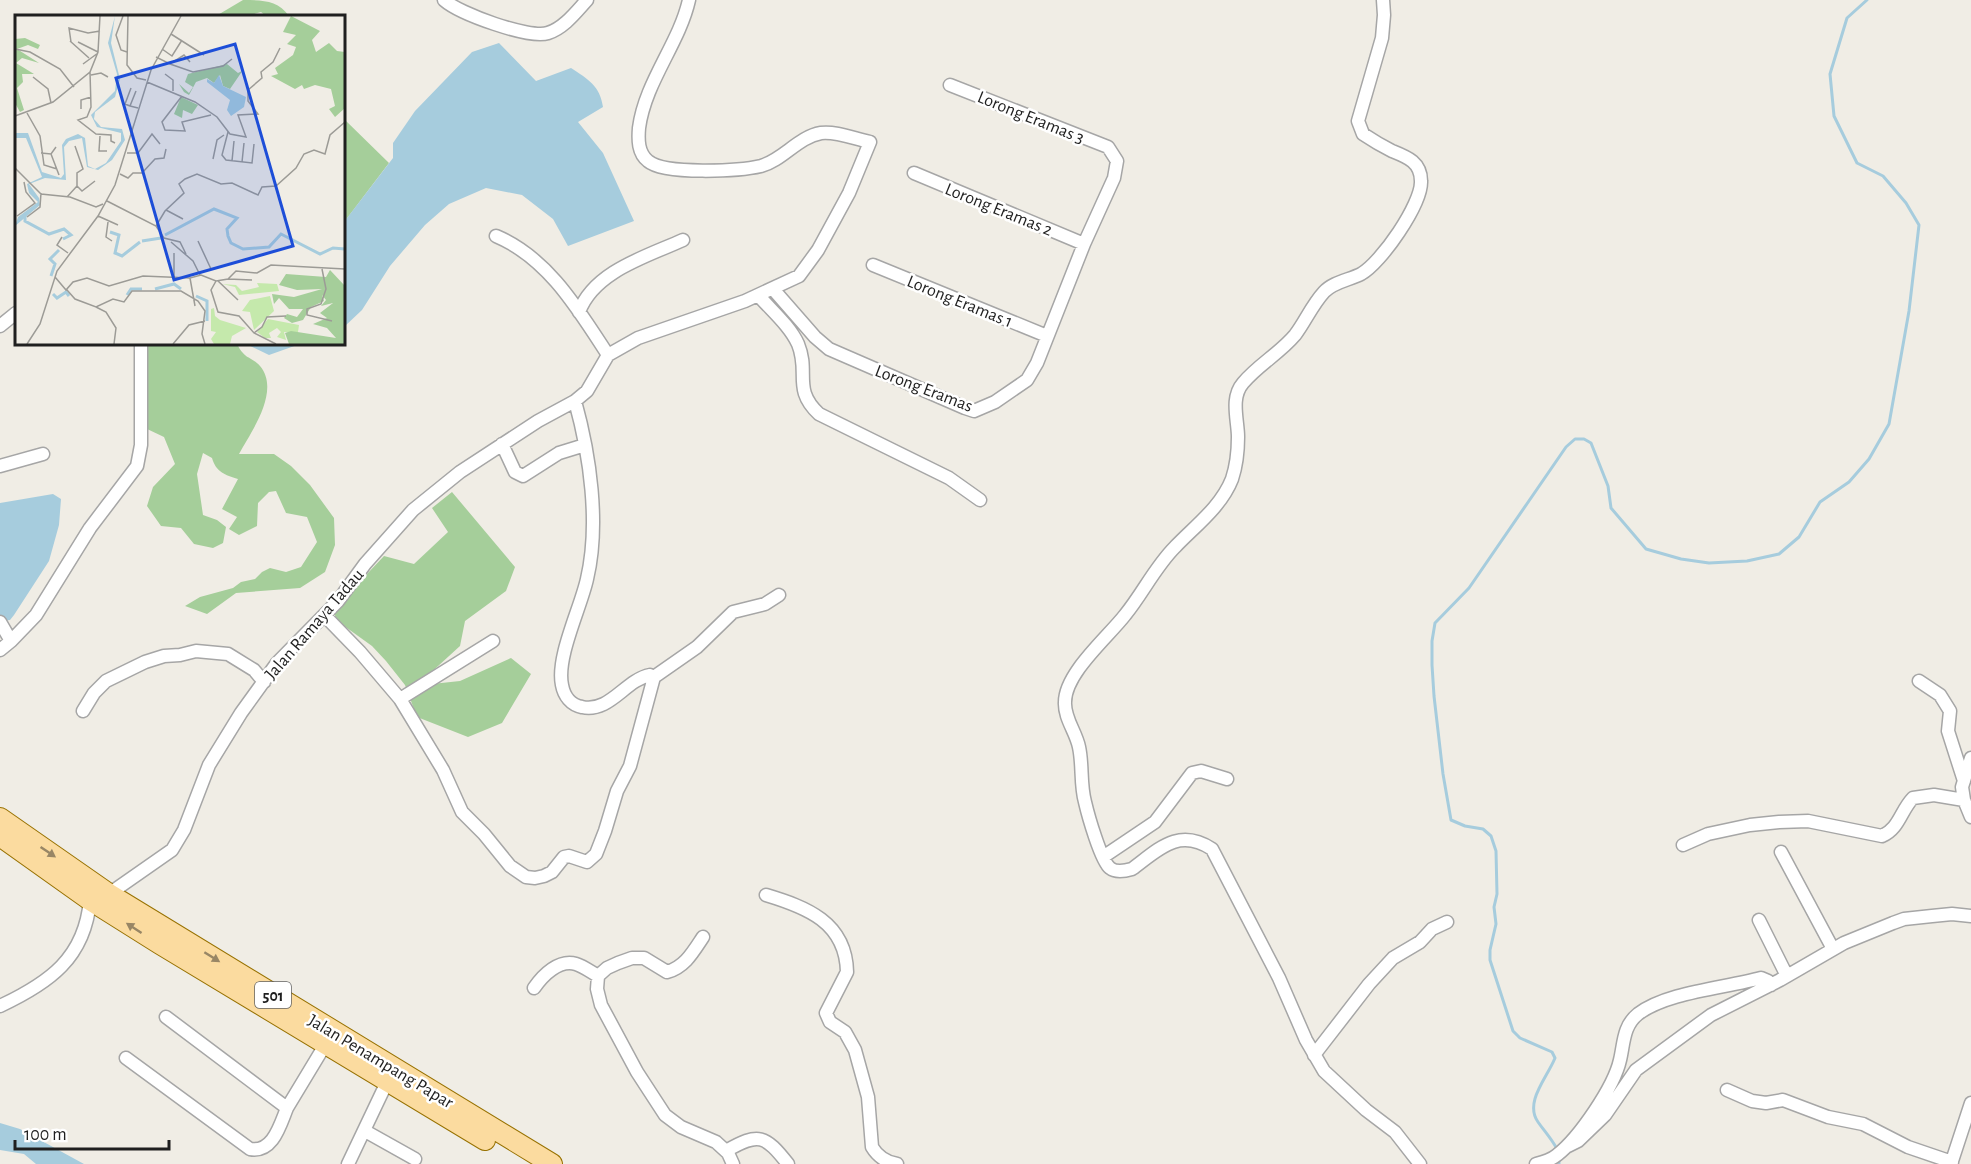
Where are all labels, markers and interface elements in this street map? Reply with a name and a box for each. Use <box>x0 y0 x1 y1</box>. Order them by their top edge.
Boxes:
inset map <box>15 15 345 345</box>
street label: Lorong Eramas 3 <box>975 88 1087 148</box>
street label: Lorong Eramas 2 <box>942 180 1055 240</box>
street label: Lorong Eramas 1 <box>904 273 1015 331</box>
street label: Lorong Eramas <box>872 362 975 416</box>
street label: Jalan Ramaya Tadau <box>262 566 367 683</box>
one-way arrow <box>39 846 55 858</box>
one-way arrow <box>126 922 142 933</box>
one-way arrow <box>204 952 220 963</box>
road number: 501 <box>255 982 291 1008</box>
street label: Jalan Penampang Papar <box>305 1011 456 1112</box>
scale bar <box>15 1113 170 1151</box>
text: 100 m <box>24 1126 67 1144</box>

